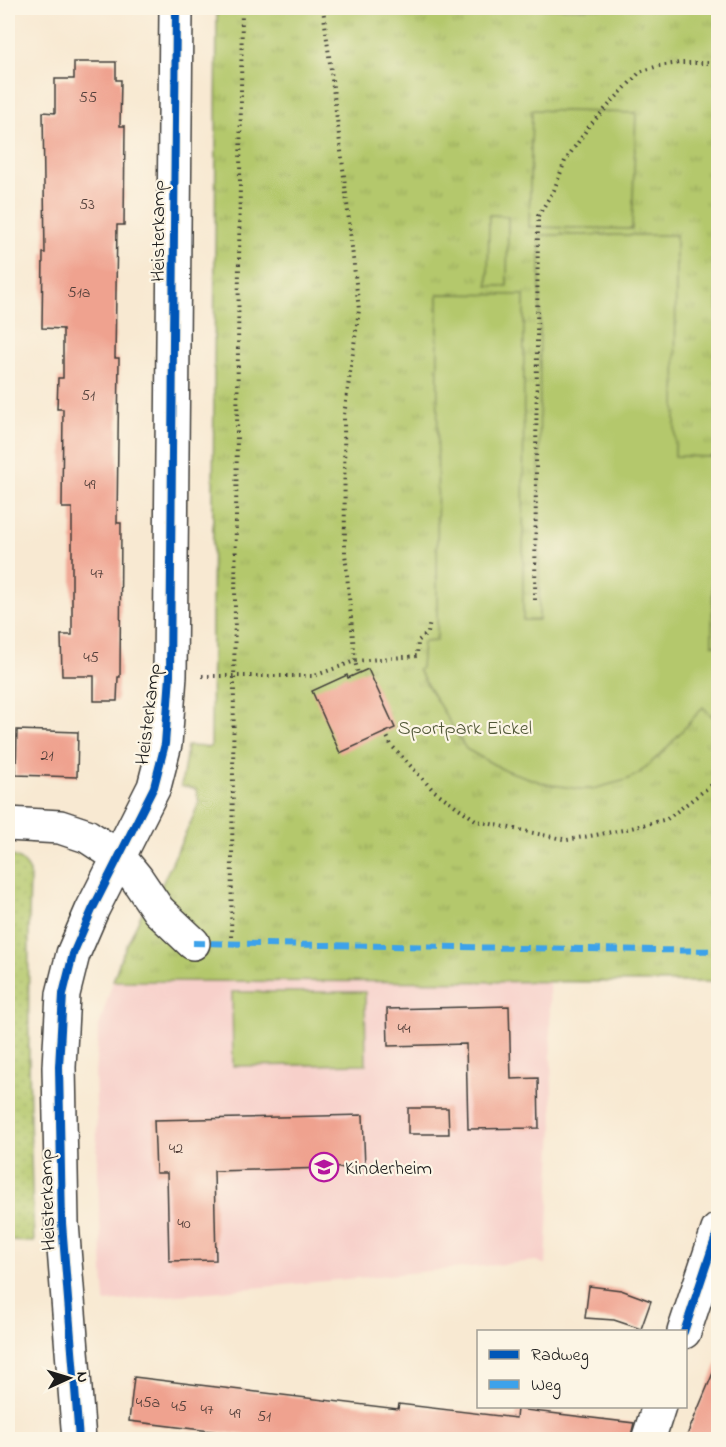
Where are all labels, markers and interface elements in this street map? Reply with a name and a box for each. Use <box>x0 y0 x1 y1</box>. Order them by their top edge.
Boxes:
house number: 55 <box>79 86 97 110</box>
street label: Heisterkamp <box>145 180 174 282</box>
house number: 53 <box>79 193 95 217</box>
house number: 51a <box>68 281 90 305</box>
house number: 51 <box>81 384 95 408</box>
house number: 49 <box>84 473 96 497</box>
house number: 47 <box>90 562 104 586</box>
house number: 45 <box>83 646 99 670</box>
street label: Heisterkamp <box>129 662 170 767</box>
park label: Sportpark Eickel <box>398 715 532 744</box>
house number: 21 <box>40 744 54 768</box>
house number: 44 <box>397 1017 411 1041</box>
house number: 42 <box>169 1137 183 1161</box>
street label: Heisterkamp <box>32 1148 65 1251</box>
school or university icon: Kinderheim <box>308 1151 340 1183</box>
place label: Kinderheim <box>345 1155 432 1184</box>
house number: 40 <box>177 1212 191 1236</box>
legend <box>477 1330 687 1408</box>
text: Radweg <box>531 1343 589 1370</box>
north arrow <box>39 1348 99 1408</box>
text: N <box>70 1371 94 1384</box>
text: Weg <box>531 1373 561 1400</box>
house number: 45a <box>136 1391 160 1415</box>
house number: 45 <box>171 1395 187 1419</box>
house number: 47 <box>200 1398 214 1422</box>
house number: 49 <box>229 1402 241 1426</box>
house number: 51 <box>257 1405 271 1429</box>

